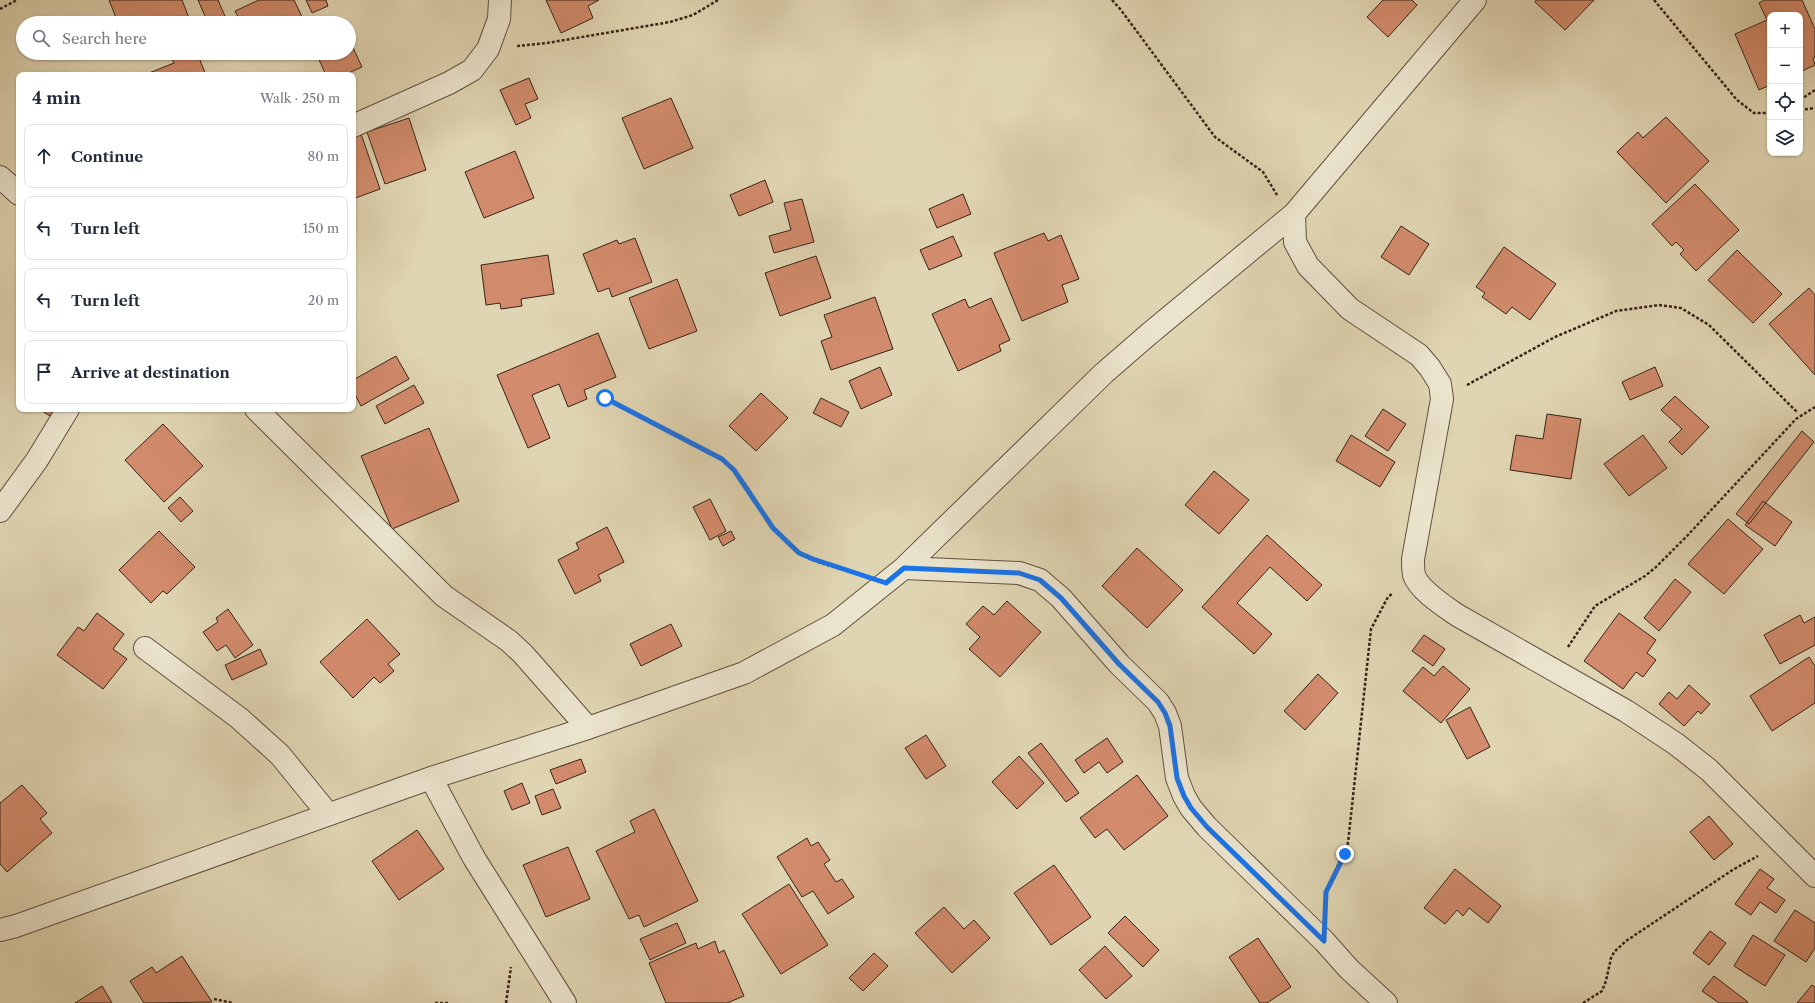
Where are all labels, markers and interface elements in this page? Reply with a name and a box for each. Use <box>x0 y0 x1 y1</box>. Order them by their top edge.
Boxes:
map controls <box>1767 12 1803 156</box>
button: + <box>1767 12 1803 48</box>
search box <box>16 16 356 60</box>
icon: search <box>30 27 52 49</box>
text: Search here <box>62 29 147 48</box>
button: − <box>1767 48 1803 84</box>
button: locate <box>1767 84 1803 120</box>
text: 4 min <box>32 88 81 108</box>
text: Walk · 250 m <box>260 90 340 106</box>
button: layers <box>1767 120 1803 156</box>
icon: ahead <box>33 145 55 167</box>
text: Continue <box>71 147 143 166</box>
text: 80 m <box>307 148 339 164</box>
icon: left <box>33 217 55 239</box>
text: Turn left <box>71 219 140 238</box>
text: 150 m <box>303 220 339 236</box>
icon: left <box>33 289 55 311</box>
text: Turn left <box>71 291 140 310</box>
text: 20 m <box>308 292 339 308</box>
icon: arrive <box>33 361 55 383</box>
text: Arrive at destination <box>71 363 230 382</box>
route start <box>596 389 614 407</box>
route end <box>1336 845 1354 863</box>

